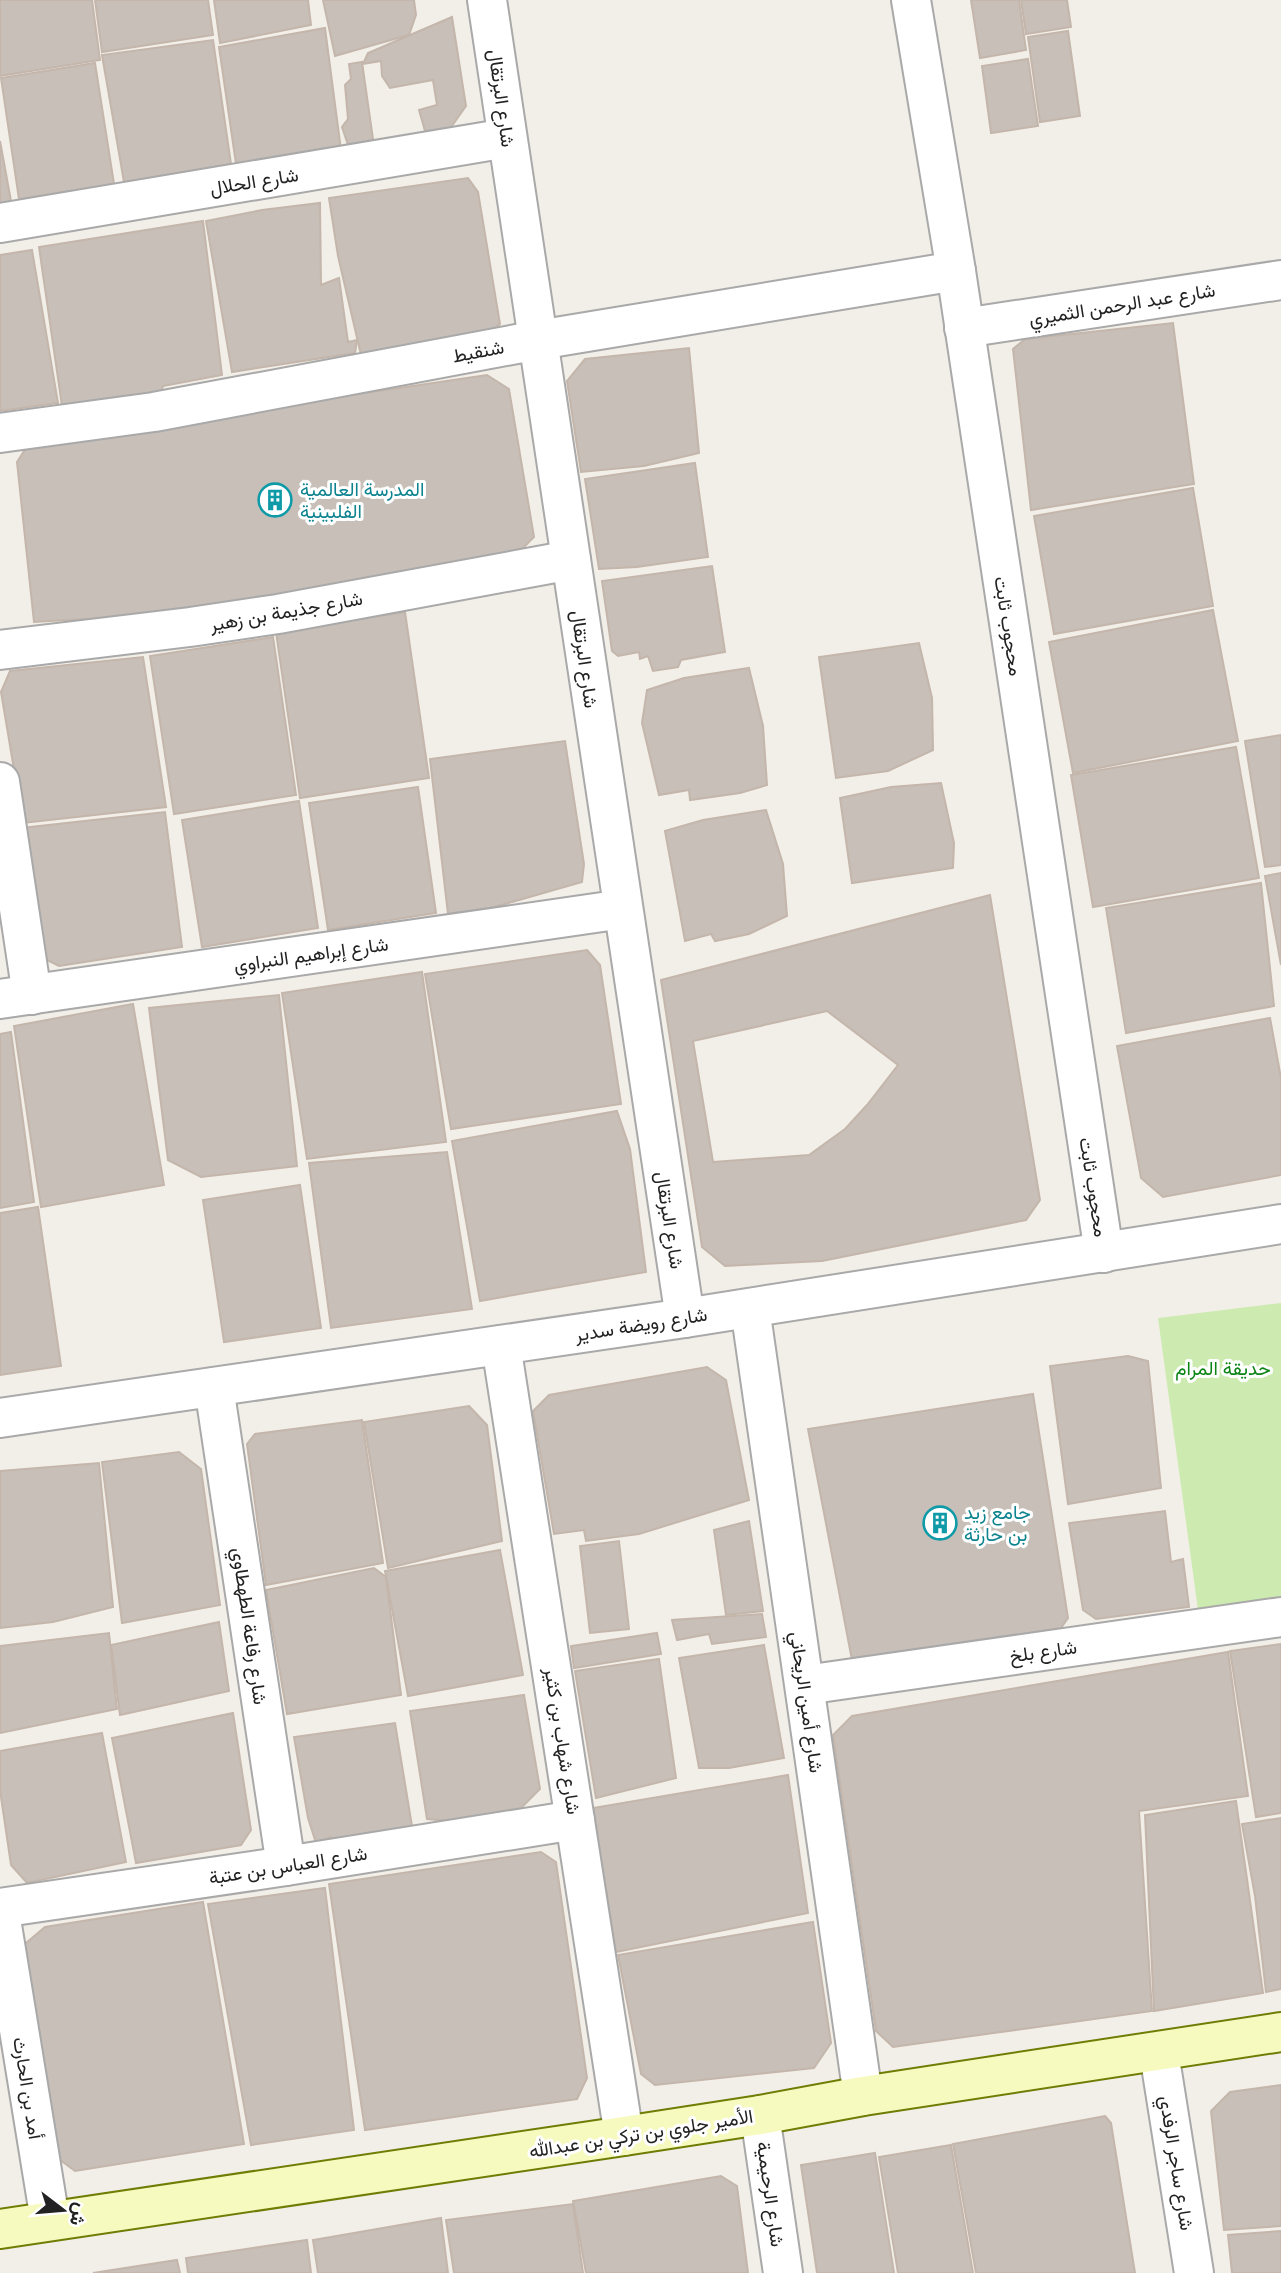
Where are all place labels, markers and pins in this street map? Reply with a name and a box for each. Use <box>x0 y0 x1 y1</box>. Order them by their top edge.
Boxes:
place label: المدرسة العالمية الفلبينية <box>300 477 424 525</box>
building icon: المدرسة العالمية الفلبينية <box>256 481 294 519</box>
place label: جامع زيد بن حارثة <box>964 1500 1031 1548</box>
building icon: جامع زيد بن حارثة <box>921 1504 959 1542</box>

